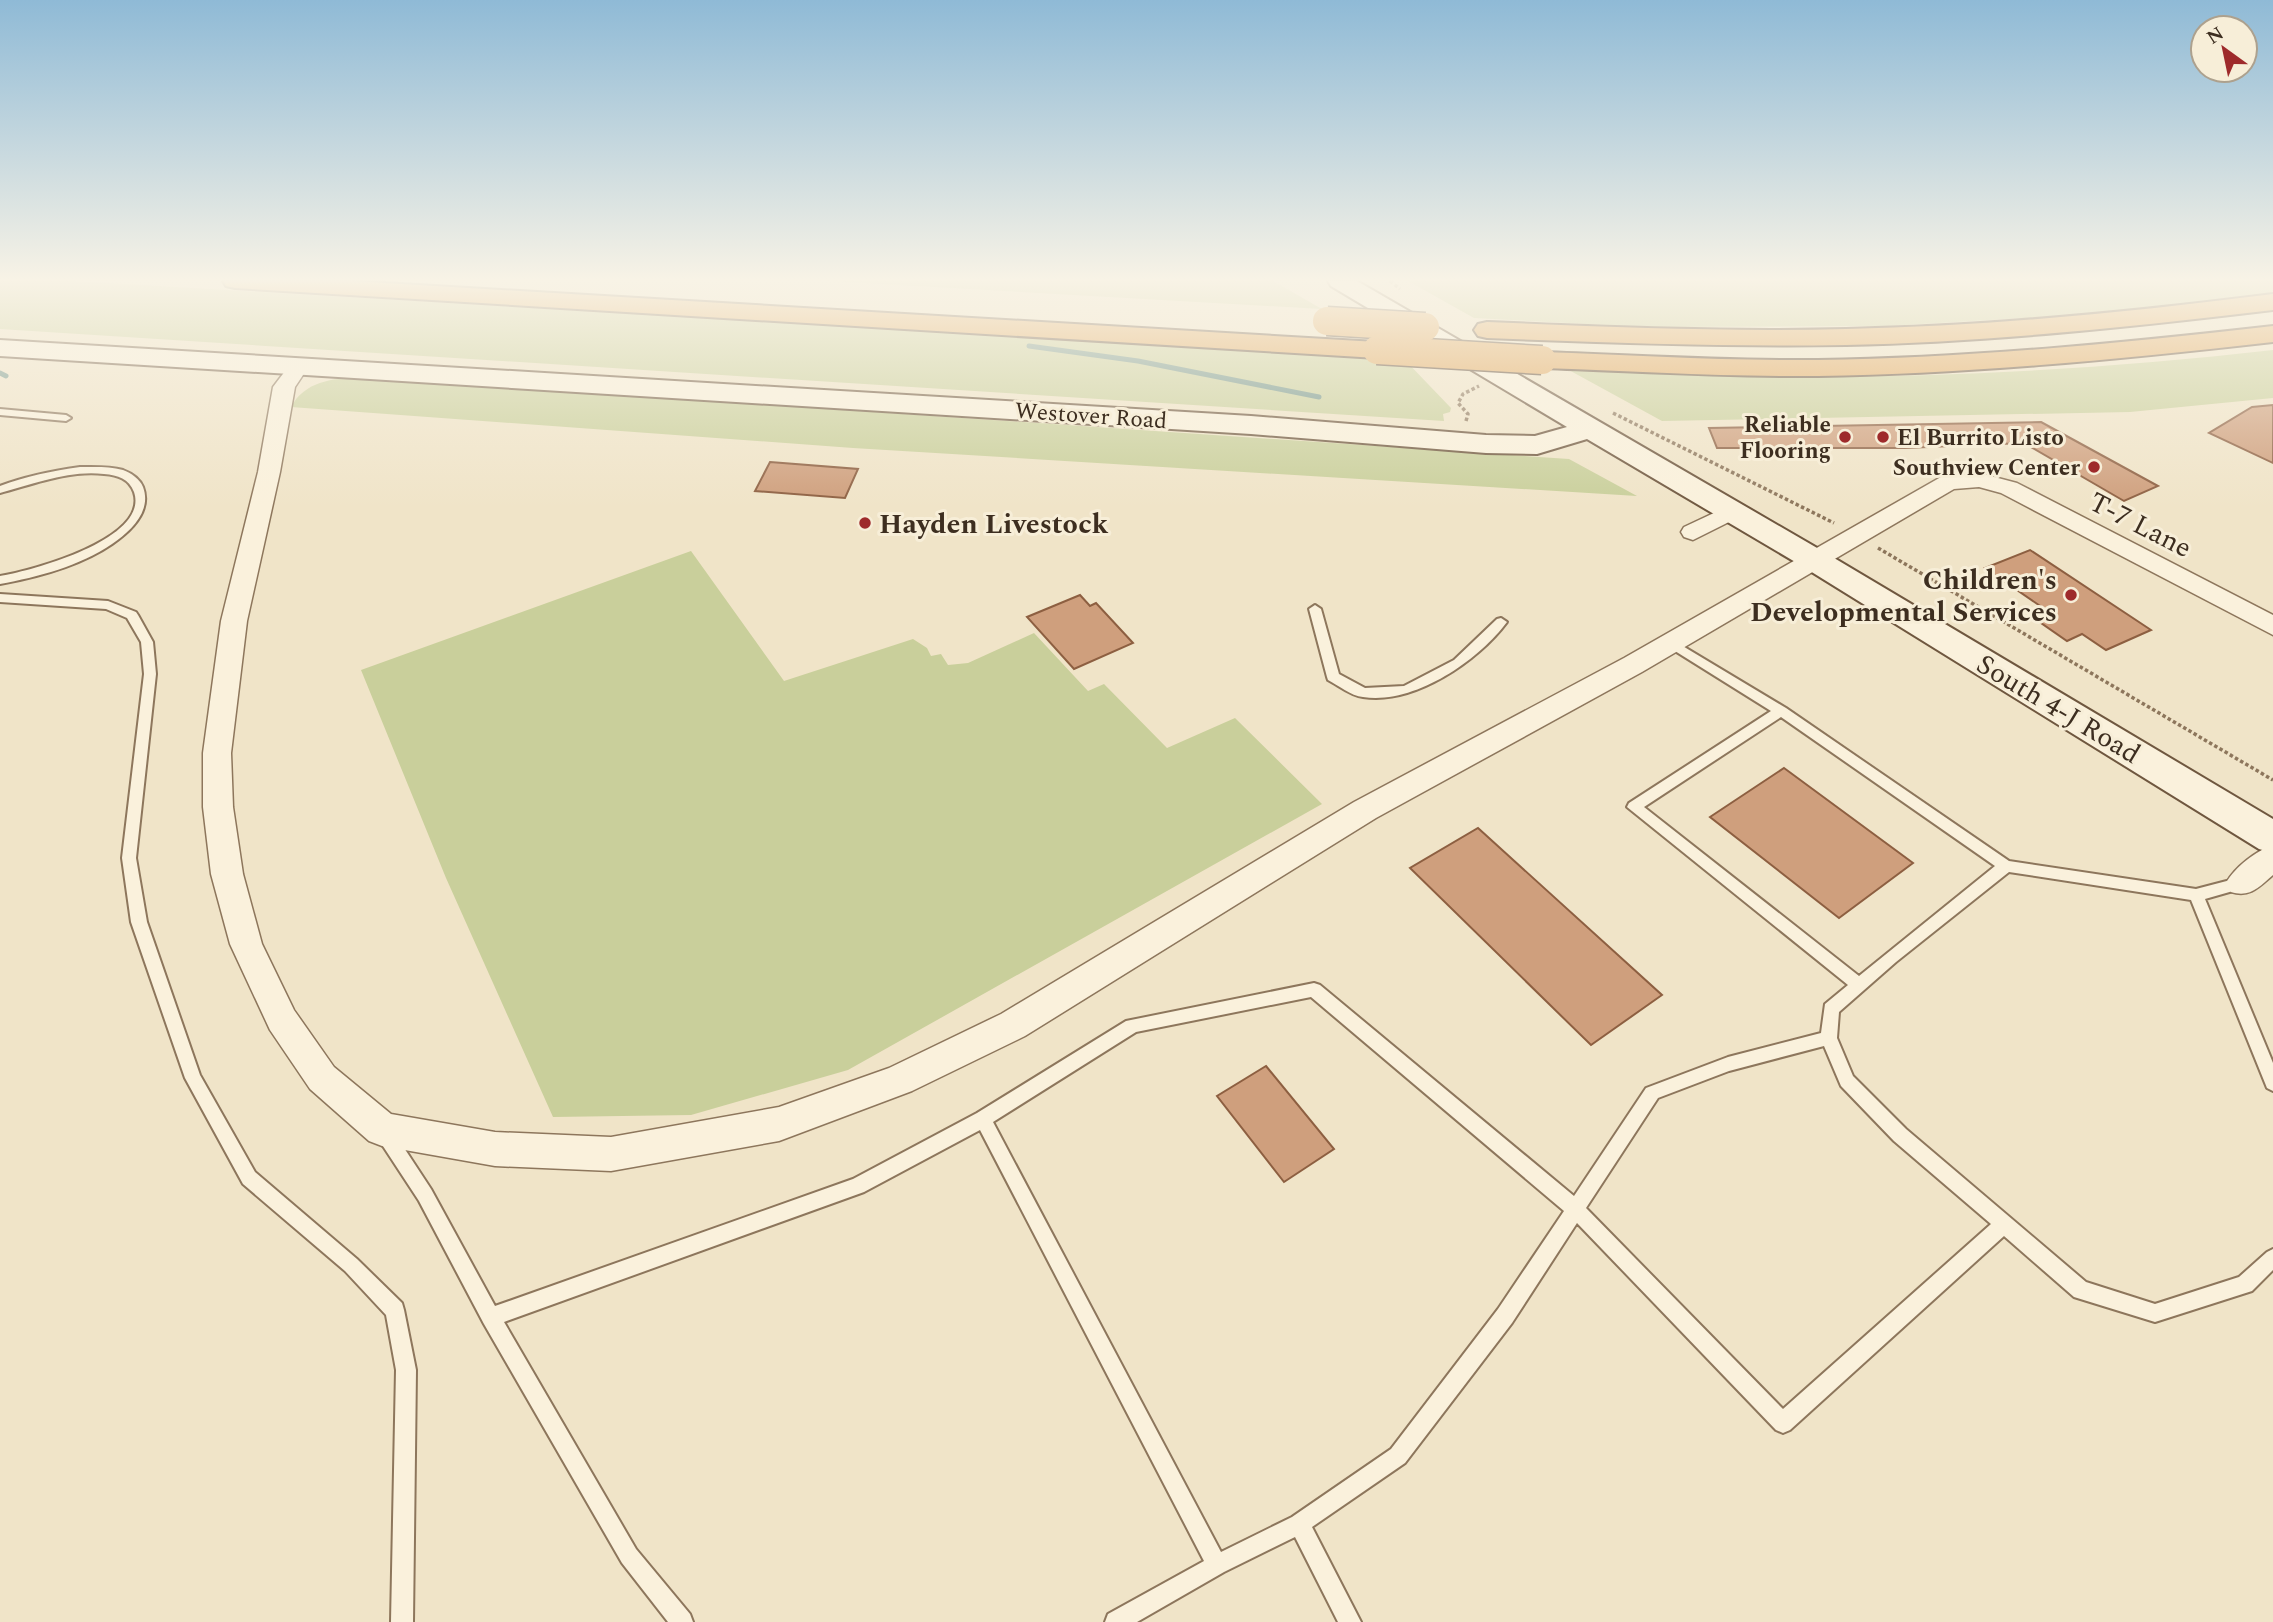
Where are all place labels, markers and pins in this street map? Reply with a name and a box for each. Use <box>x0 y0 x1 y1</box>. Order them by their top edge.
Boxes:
place label: Reliable Flooring <box>1740 408 1831 469</box>
place label: El Burrito Listo <box>1897 421 2064 456</box>
marker: Reliable Flooring <box>1837 429 1853 445</box>
marker: El Burrito Listo <box>1875 429 1891 445</box>
place label: Southview Center <box>1893 451 2080 486</box>
marker: Southview Center <box>2086 459 2102 475</box>
place label: Hayden Livestock <box>879 503 1109 546</box>
marker: Hayden Livestock <box>857 515 873 531</box>
place label: Children's Developmental Services <box>1750 559 2057 634</box>
marker: Children's Developmental Services <box>2063 587 2079 603</box>

